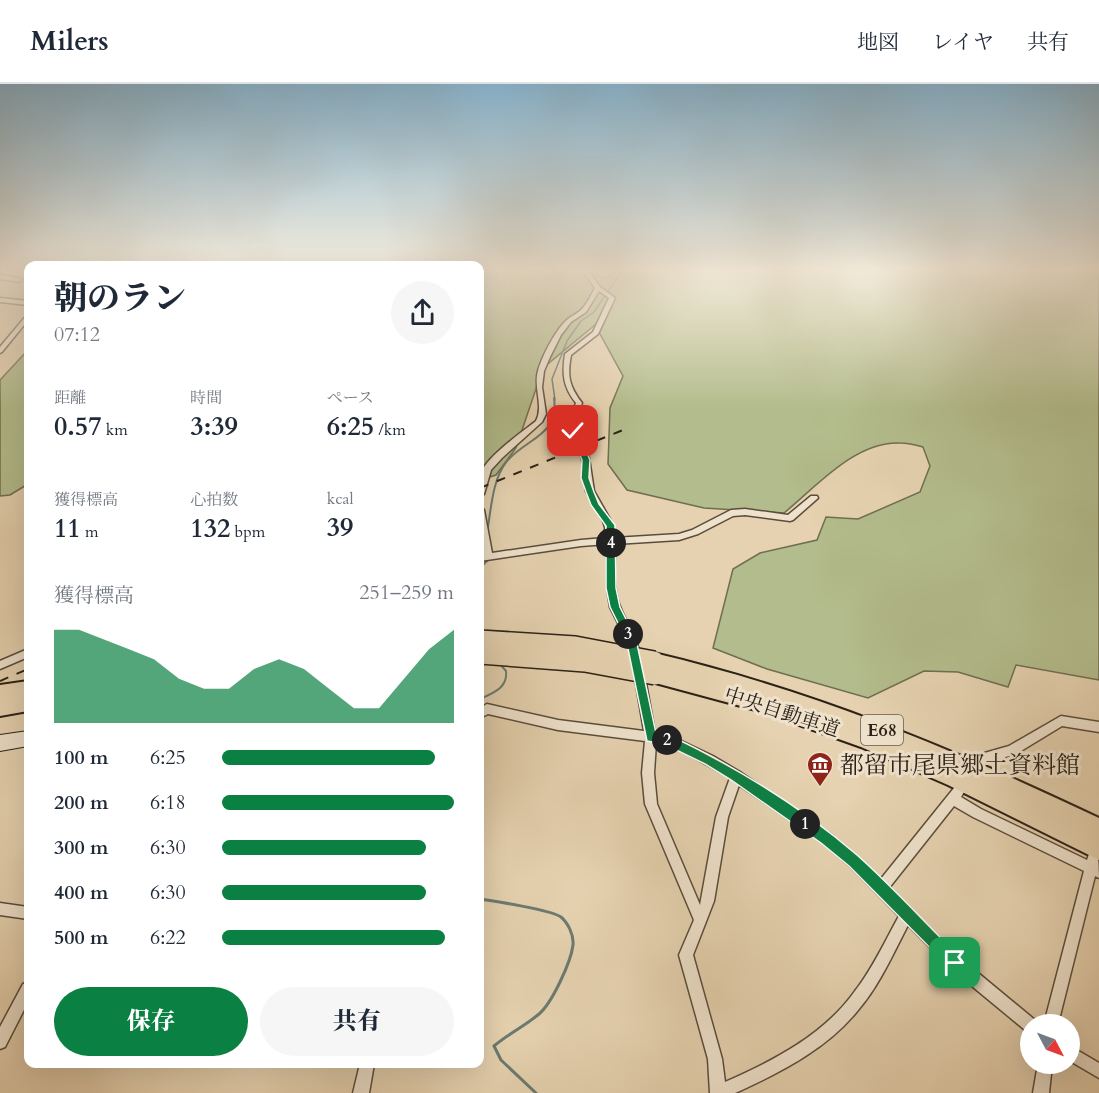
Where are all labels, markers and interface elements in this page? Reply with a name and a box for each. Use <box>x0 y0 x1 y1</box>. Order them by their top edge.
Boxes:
text: Milers <box>30 22 109 60</box>
text: 地図 <box>857 28 899 57</box>
text: レイヤ <box>932 28 994 57</box>
text: 共有 <box>1027 28 1069 57</box>
text: 朝のラン <box>54 276 186 321</box>
button: share <box>391 281 454 344</box>
text: 07:12 <box>54 321 100 348</box>
text: 距離 <box>54 387 86 409</box>
text: 時間 <box>190 387 222 409</box>
text: ペース <box>327 387 374 409</box>
pin <box>547 405 598 456</box>
text: 0.57 <box>54 409 102 444</box>
text: 3:39 <box>190 409 238 444</box>
text: 6:25 <box>327 409 374 444</box>
icon: check <box>556 414 589 447</box>
text: km <box>102 419 128 441</box>
text: /km <box>374 419 406 441</box>
text: kcal <box>327 488 354 510</box>
text: 獲得標高 <box>54 489 118 511</box>
text: 心拍数 <box>190 489 238 511</box>
text: 39 <box>327 510 353 545</box>
text: 11 <box>54 511 81 546</box>
text: 132 <box>190 511 230 546</box>
text: m <box>81 521 98 543</box>
text: bpm <box>230 521 265 543</box>
pin: 4 <box>596 528 626 558</box>
text: 4 <box>607 532 615 554</box>
text: 251–259 m <box>359 579 454 606</box>
text: 獲得標高 <box>54 582 134 609</box>
pin: 3 <box>613 619 643 649</box>
text: 3 <box>624 623 632 645</box>
street label: 中央自動車道 <box>721 681 843 743</box>
road number: E68 <box>861 715 903 745</box>
pin: 2 <box>652 725 682 755</box>
text: 2 <box>663 729 671 751</box>
text: 100 m <box>54 744 109 771</box>
text: 6:25 <box>150 744 186 771</box>
place label: 都留市尾県郷土資料館 <box>840 749 1080 782</box>
museum icon: 都留市尾県郷土資料館 <box>805 750 835 788</box>
text: 200 m <box>54 789 109 816</box>
text: 6:18 <box>150 789 186 816</box>
pin: 1 <box>790 809 820 839</box>
text: 1 <box>801 813 809 835</box>
text: 300 m <box>54 834 109 861</box>
text: 6:30 <box>150 834 186 861</box>
text: 400 m <box>54 879 109 906</box>
text: 6:30 <box>150 879 186 906</box>
text: 500 m <box>54 924 109 951</box>
text: 6:22 <box>150 924 186 951</box>
pin <box>929 937 980 988</box>
icon: arrive <box>938 946 971 979</box>
button: 保存 <box>54 987 248 1056</box>
button: 共有 <box>260 987 454 1056</box>
north arrow <box>1020 1014 1080 1074</box>
map controls <box>1020 1014 1080 1074</box>

